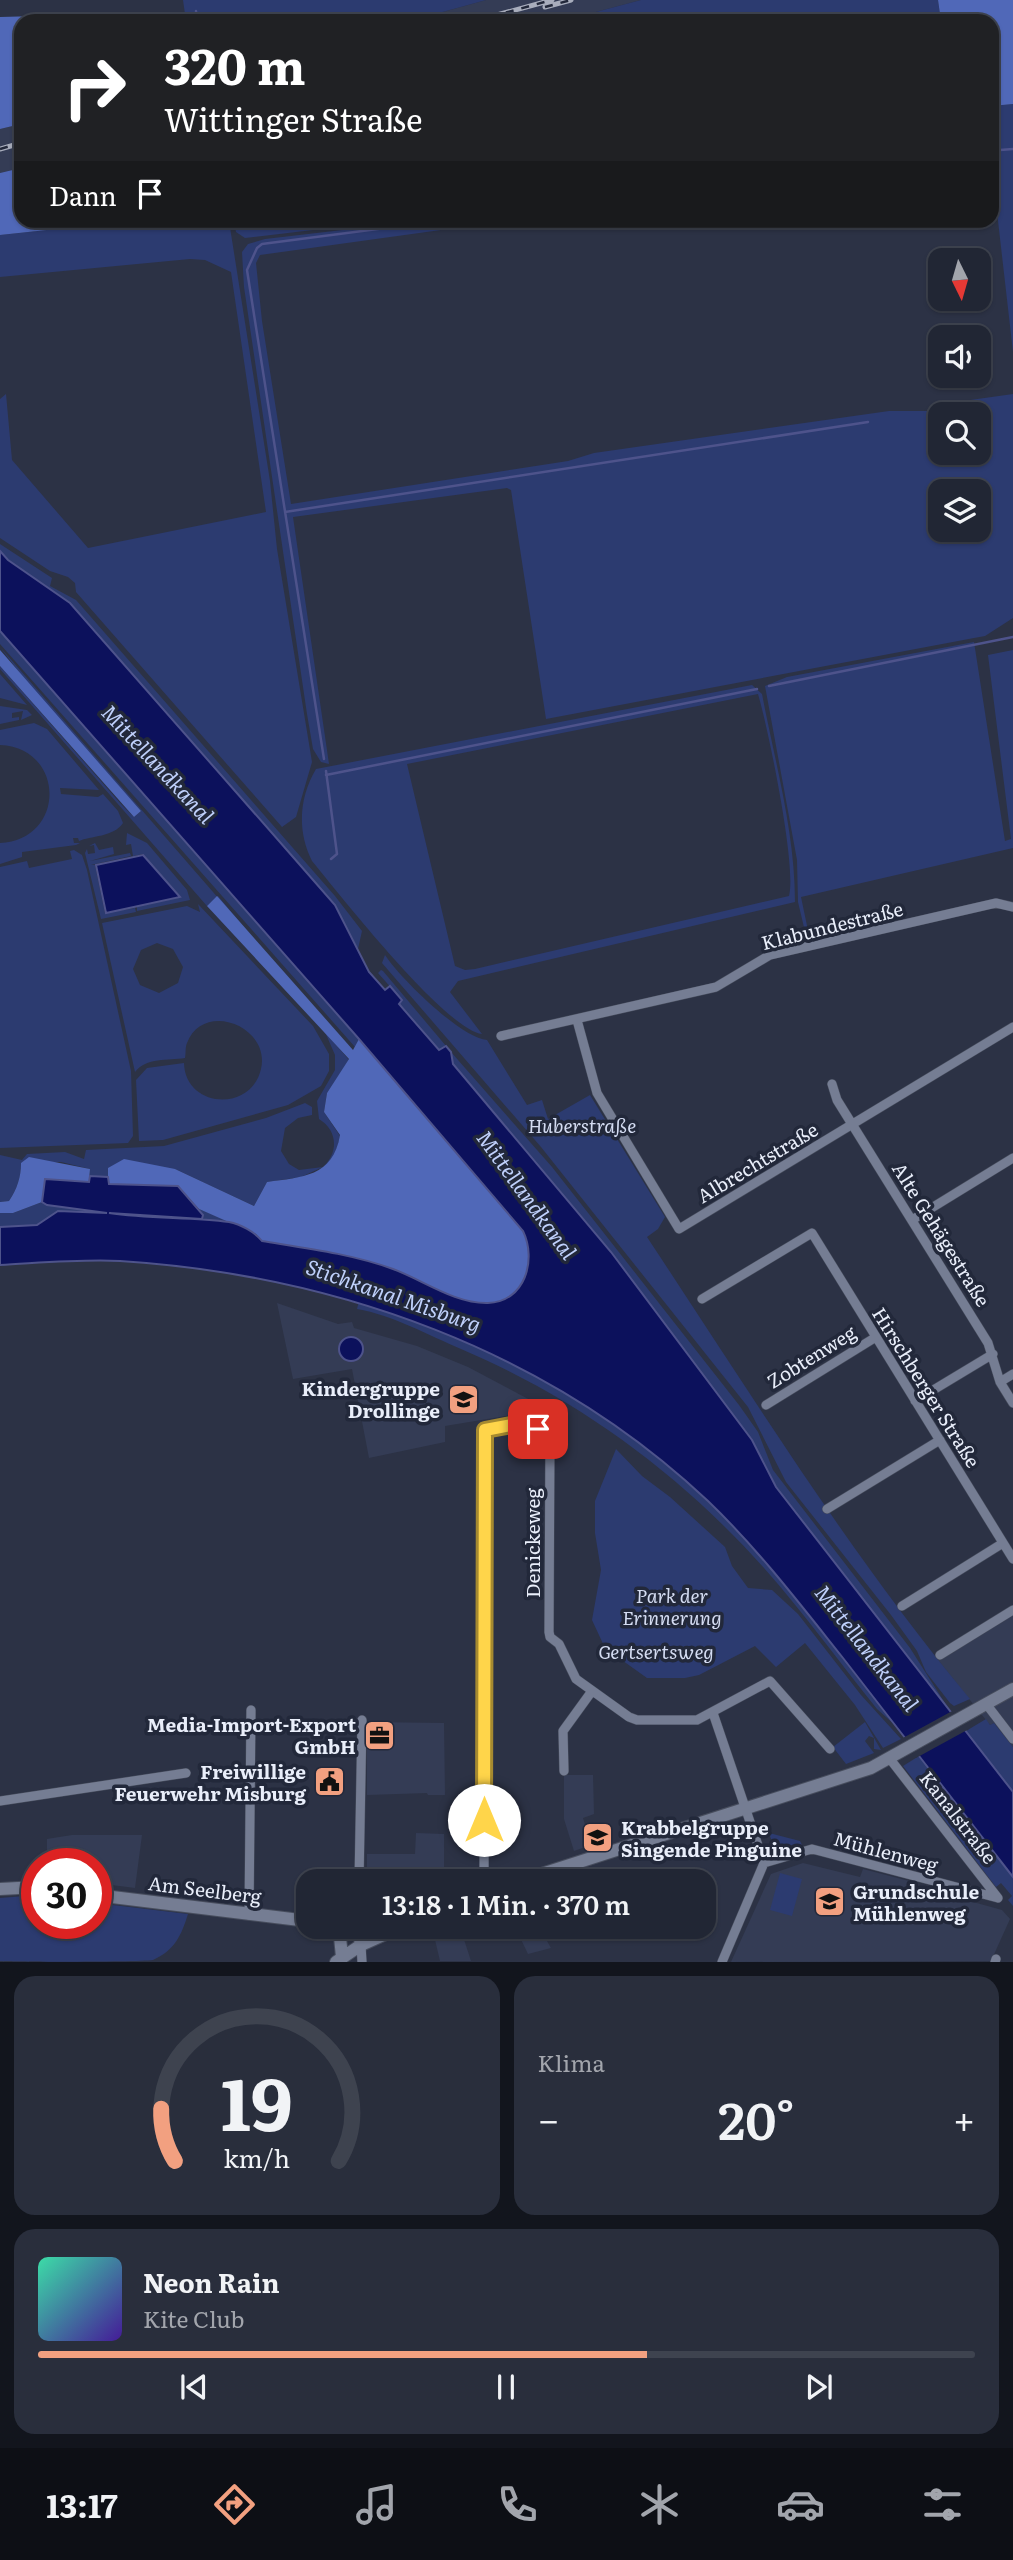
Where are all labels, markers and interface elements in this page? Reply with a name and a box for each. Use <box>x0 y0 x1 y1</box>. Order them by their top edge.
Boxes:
text: 320 m <box>164 27 306 100</box>
icon: right <box>49 42 140 133</box>
text: Wittinger Straße <box>164 94 423 142</box>
text: Dann <box>49 175 117 214</box>
icon: arrive <box>131 175 169 213</box>
north arrow <box>928 248 990 312</box>
map controls <box>928 248 991 542</box>
button: sound <box>928 325 991 388</box>
button: search <box>928 402 991 465</box>
button: layers <box>928 479 991 542</box>
water label: Mittellandkanal <box>96 697 223 830</box>
street label: Klabundestraße <box>758 894 906 956</box>
park label: Huberstraße <box>528 1111 636 1139</box>
street label: Albrechtstraße <box>691 1115 823 1209</box>
water label: Mittellandkanal <box>471 1123 586 1265</box>
street label: Alte Gehägestraße <box>886 1156 998 1312</box>
water label: Stichkanal Misburg <box>302 1250 486 1338</box>
street label: Hirschberger Straße <box>866 1301 988 1473</box>
street label: Zobtenweg <box>761 1317 861 1394</box>
place label: Kindergruppe Drollinge <box>301 1374 440 1424</box>
school or university icon: Kindergruppe Drollinge <box>446 1382 480 1416</box>
pin <box>508 1399 568 1459</box>
icon: arrive <box>519 1410 557 1448</box>
street label: Denickeweg <box>518 1488 546 1598</box>
water label: Mittellandkanal <box>809 1577 927 1717</box>
park label: Park der Erinnerung <box>622 1581 722 1631</box>
park label: Gertsertsweg <box>598 1637 714 1665</box>
place label: Media-Import-Export GmbH <box>147 1710 357 1760</box>
office icon: Media-Import-Export GmbH <box>362 1718 396 1752</box>
place label: Freiwillige Feuerwehr Misburg <box>115 1757 307 1807</box>
public building icon: Freiwillige Feuerwehr Misburg <box>312 1765 346 1799</box>
street label: Kanalstraße <box>914 1765 1004 1869</box>
position arrow <box>447 1783 521 1857</box>
place label: Krabbelgruppe Singende Pinguine <box>621 1813 802 1863</box>
school or university icon: Krabbelgruppe Singende Pinguine <box>581 1821 615 1855</box>
street label: Mühlenweg <box>831 1824 942 1879</box>
speed limit sign: 30 <box>21 1848 112 1939</box>
street label: Am Seelberg <box>147 1868 264 1910</box>
place label: Grundschule Mühlenweg <box>853 1877 979 1927</box>
text: 13:18 · 1 Min. · 370 m <box>382 1884 630 1923</box>
school or university icon: Grundschule Mühlenweg <box>813 1885 847 1919</box>
text: Klima <box>538 2045 605 2079</box>
text: 19 <box>221 2046 293 2154</box>
text: 20° <box>718 2079 795 2156</box>
text: − <box>538 2089 560 2146</box>
text: + <box>953 2089 975 2146</box>
text: km/h <box>223 2139 290 2176</box>
text: Neon Rain <box>143 2262 280 2301</box>
text: Kite Club <box>143 2301 244 2335</box>
icon: previous <box>175 2368 213 2406</box>
icon: pause <box>487 2368 525 2406</box>
icon: next <box>800 2368 838 2406</box>
text: 13:17 <box>46 2480 118 2528</box>
icon: directions <box>210 2480 259 2529</box>
icon: music <box>352 2480 401 2529</box>
icon: phone <box>493 2480 542 2529</box>
icon: climate <box>635 2480 684 2529</box>
icon: car <box>776 2480 825 2529</box>
icon: filters <box>918 2480 967 2529</box>

